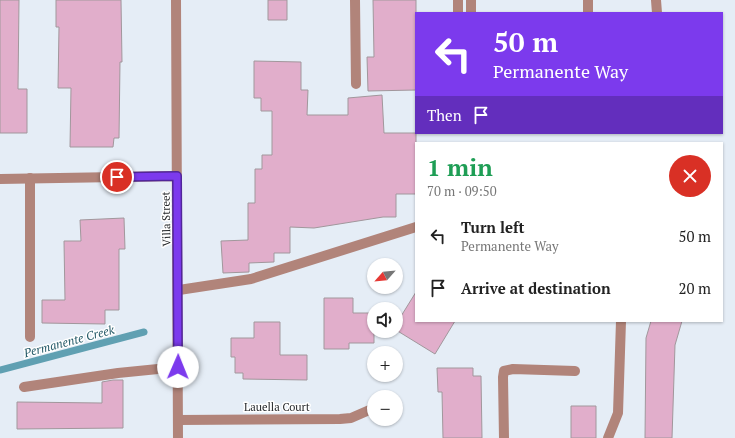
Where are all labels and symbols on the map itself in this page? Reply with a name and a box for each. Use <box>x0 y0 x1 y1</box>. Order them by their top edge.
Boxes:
pin <box>100 160 134 194</box>
street label: Villa Street <box>159 191 173 247</box>
north arrow <box>367 258 403 294</box>
water label: Permanente Creek <box>21 322 116 361</box>
position arrow <box>157 346 199 388</box>
street label: Lauella Court <box>244 400 310 414</box>

